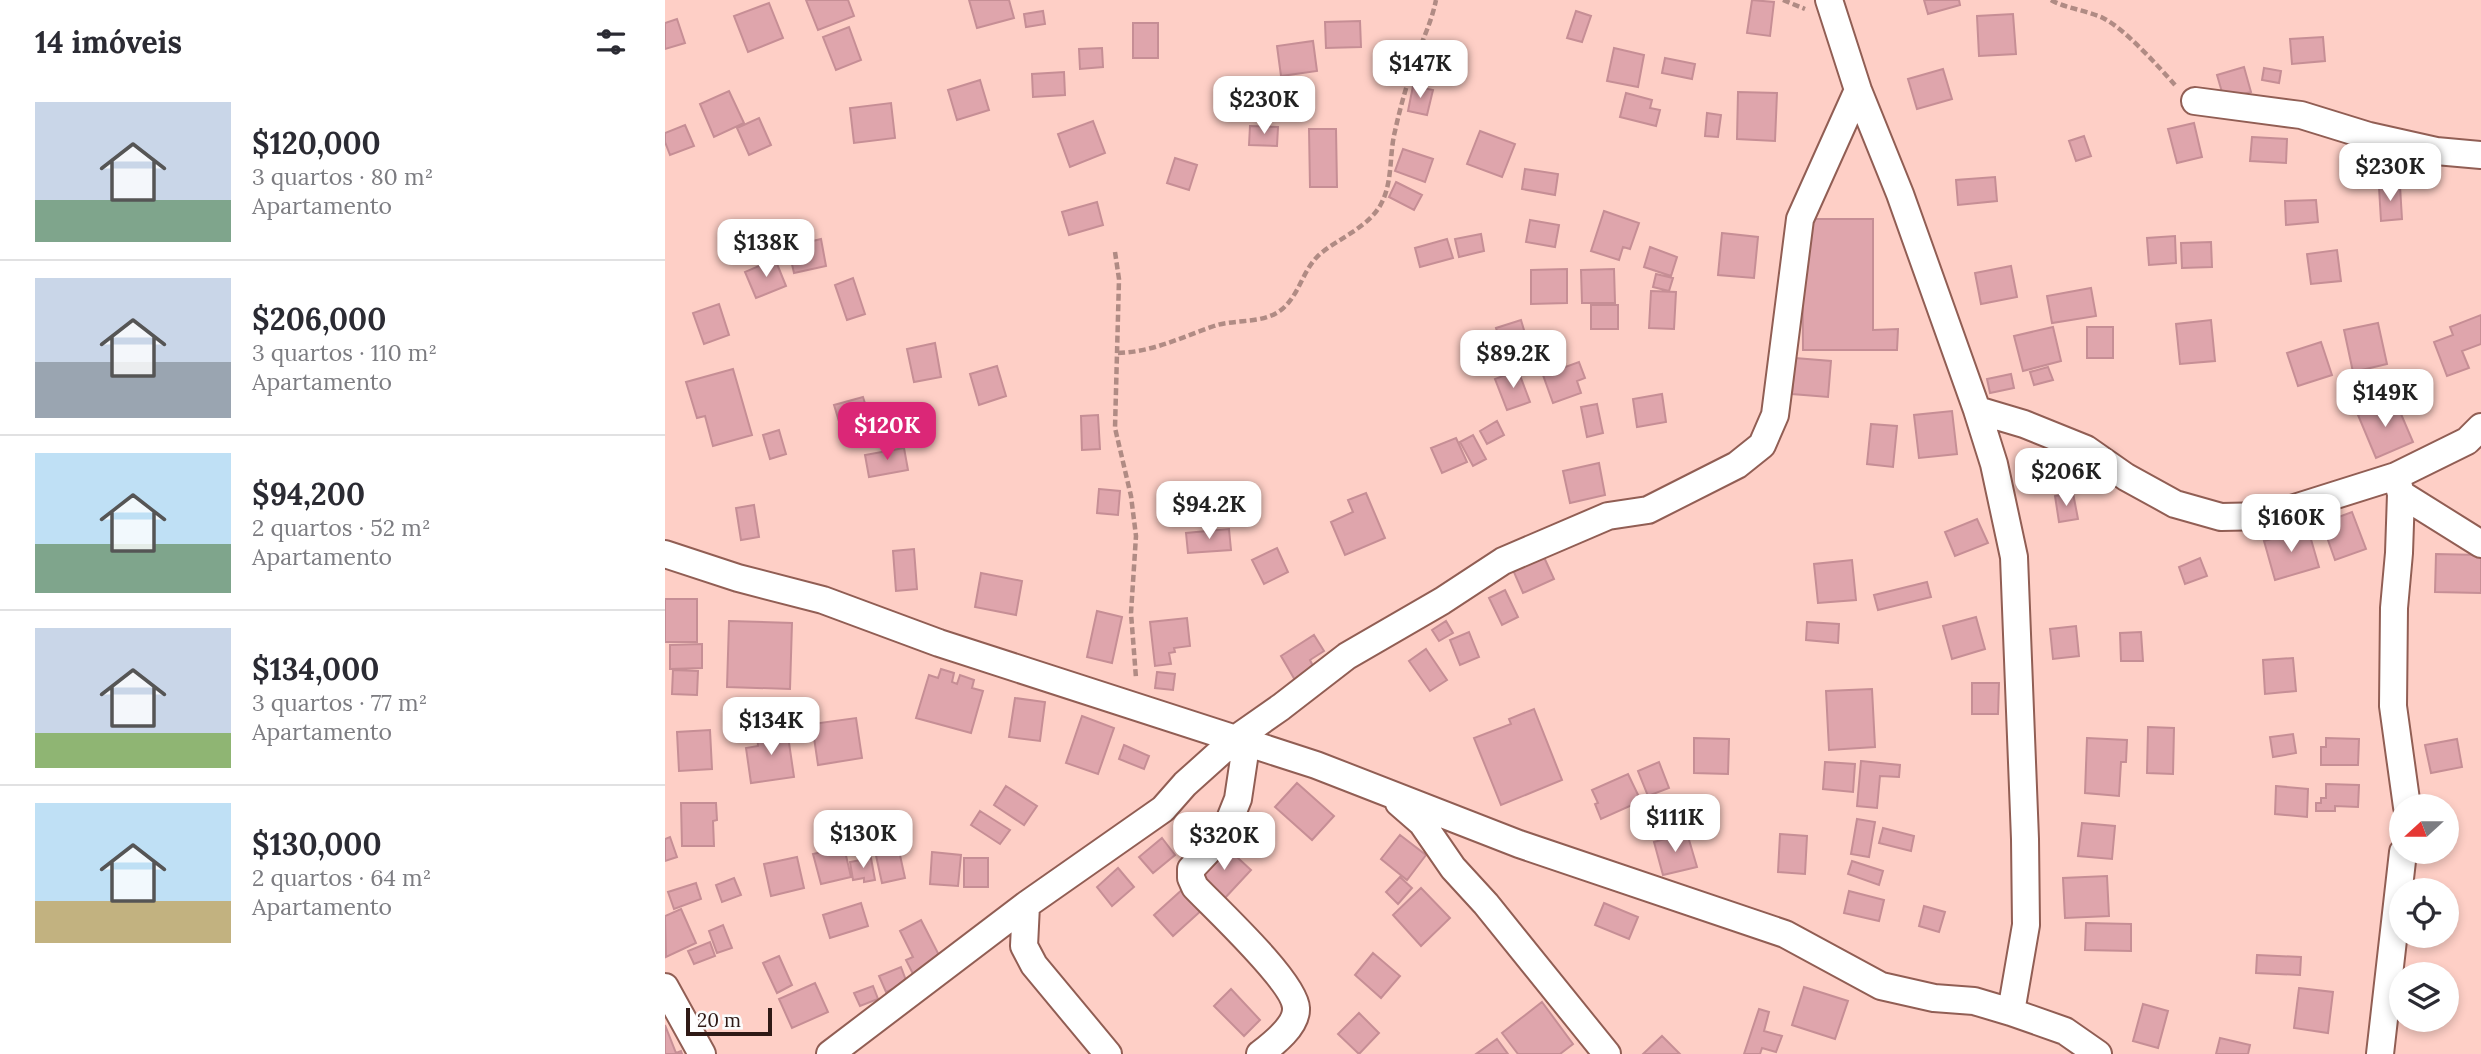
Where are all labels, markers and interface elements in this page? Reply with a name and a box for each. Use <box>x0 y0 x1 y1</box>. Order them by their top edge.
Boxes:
text: 14 imóveis <box>35 23 182 61</box>
icon: filters <box>592 23 630 61</box>
pin: $147K <box>1371 41 1469 100</box>
text: $147K <box>1389 48 1451 77</box>
pin: $230K <box>1215 76 1313 136</box>
text: $230K <box>1229 84 1299 113</box>
text: $120,000 <box>252 124 381 162</box>
icon: home <box>91 130 175 214</box>
pin: $230K <box>2341 144 2439 203</box>
text: $230K <box>2355 151 2425 180</box>
text: 3 quartos · 80 m² <box>252 162 433 191</box>
text: Apartamento <box>252 191 392 220</box>
pin: $138K <box>717 219 815 279</box>
text: $138K <box>733 227 799 256</box>
text: $206,000 <box>252 300 386 338</box>
icon: home <box>91 306 175 390</box>
pin: $89.2K <box>1456 330 1570 390</box>
text: 3 quartos · 110 m² <box>252 338 437 367</box>
text: $89.2K <box>1476 338 1550 367</box>
text: Apartamento <box>252 367 392 396</box>
pin: $149K <box>2336 370 2434 429</box>
text: $149K <box>2352 377 2418 406</box>
pin: $120K <box>838 402 936 462</box>
text: $120K <box>854 410 920 439</box>
pin: $206K <box>2017 448 2115 508</box>
text: $206K <box>2031 456 2101 485</box>
text: $94,200 <box>252 475 365 513</box>
icon: home <box>91 481 175 565</box>
pin: $94.2K <box>1152 482 1266 541</box>
text: $94.2K <box>1172 489 1246 518</box>
pin: $160K <box>2242 494 2340 554</box>
text: $160K <box>2257 502 2325 531</box>
text: 2 quartos · 52 m² <box>252 513 431 542</box>
text: Apartamento <box>252 542 392 571</box>
text: $134,000 <box>252 650 379 688</box>
icon: home <box>91 656 175 740</box>
text: 3 quartos · 77 m² <box>252 688 427 717</box>
pin: $134K <box>722 698 820 757</box>
text: $134K <box>739 705 803 734</box>
text: Apartamento <box>252 717 392 746</box>
pin: $111K <box>1626 794 1724 854</box>
north arrow <box>2389 794 2459 864</box>
map controls <box>2389 794 2459 1032</box>
text: $111K <box>1646 802 1704 831</box>
pin: $130K <box>814 810 912 870</box>
pin: $320K <box>1175 812 1273 872</box>
text: $130K <box>830 818 896 847</box>
text: $320K <box>1189 820 1259 849</box>
text: $130,000 <box>252 825 381 863</box>
icon: home <box>91 831 175 915</box>
text: 2 quartos · 64 m² <box>252 863 431 892</box>
button: locate <box>2389 878 2459 948</box>
text: Apartamento <box>252 892 392 921</box>
button: layers <box>2389 962 2459 1032</box>
scale bar <box>686 1005 772 1037</box>
text: 20 m <box>697 1008 741 1032</box>

